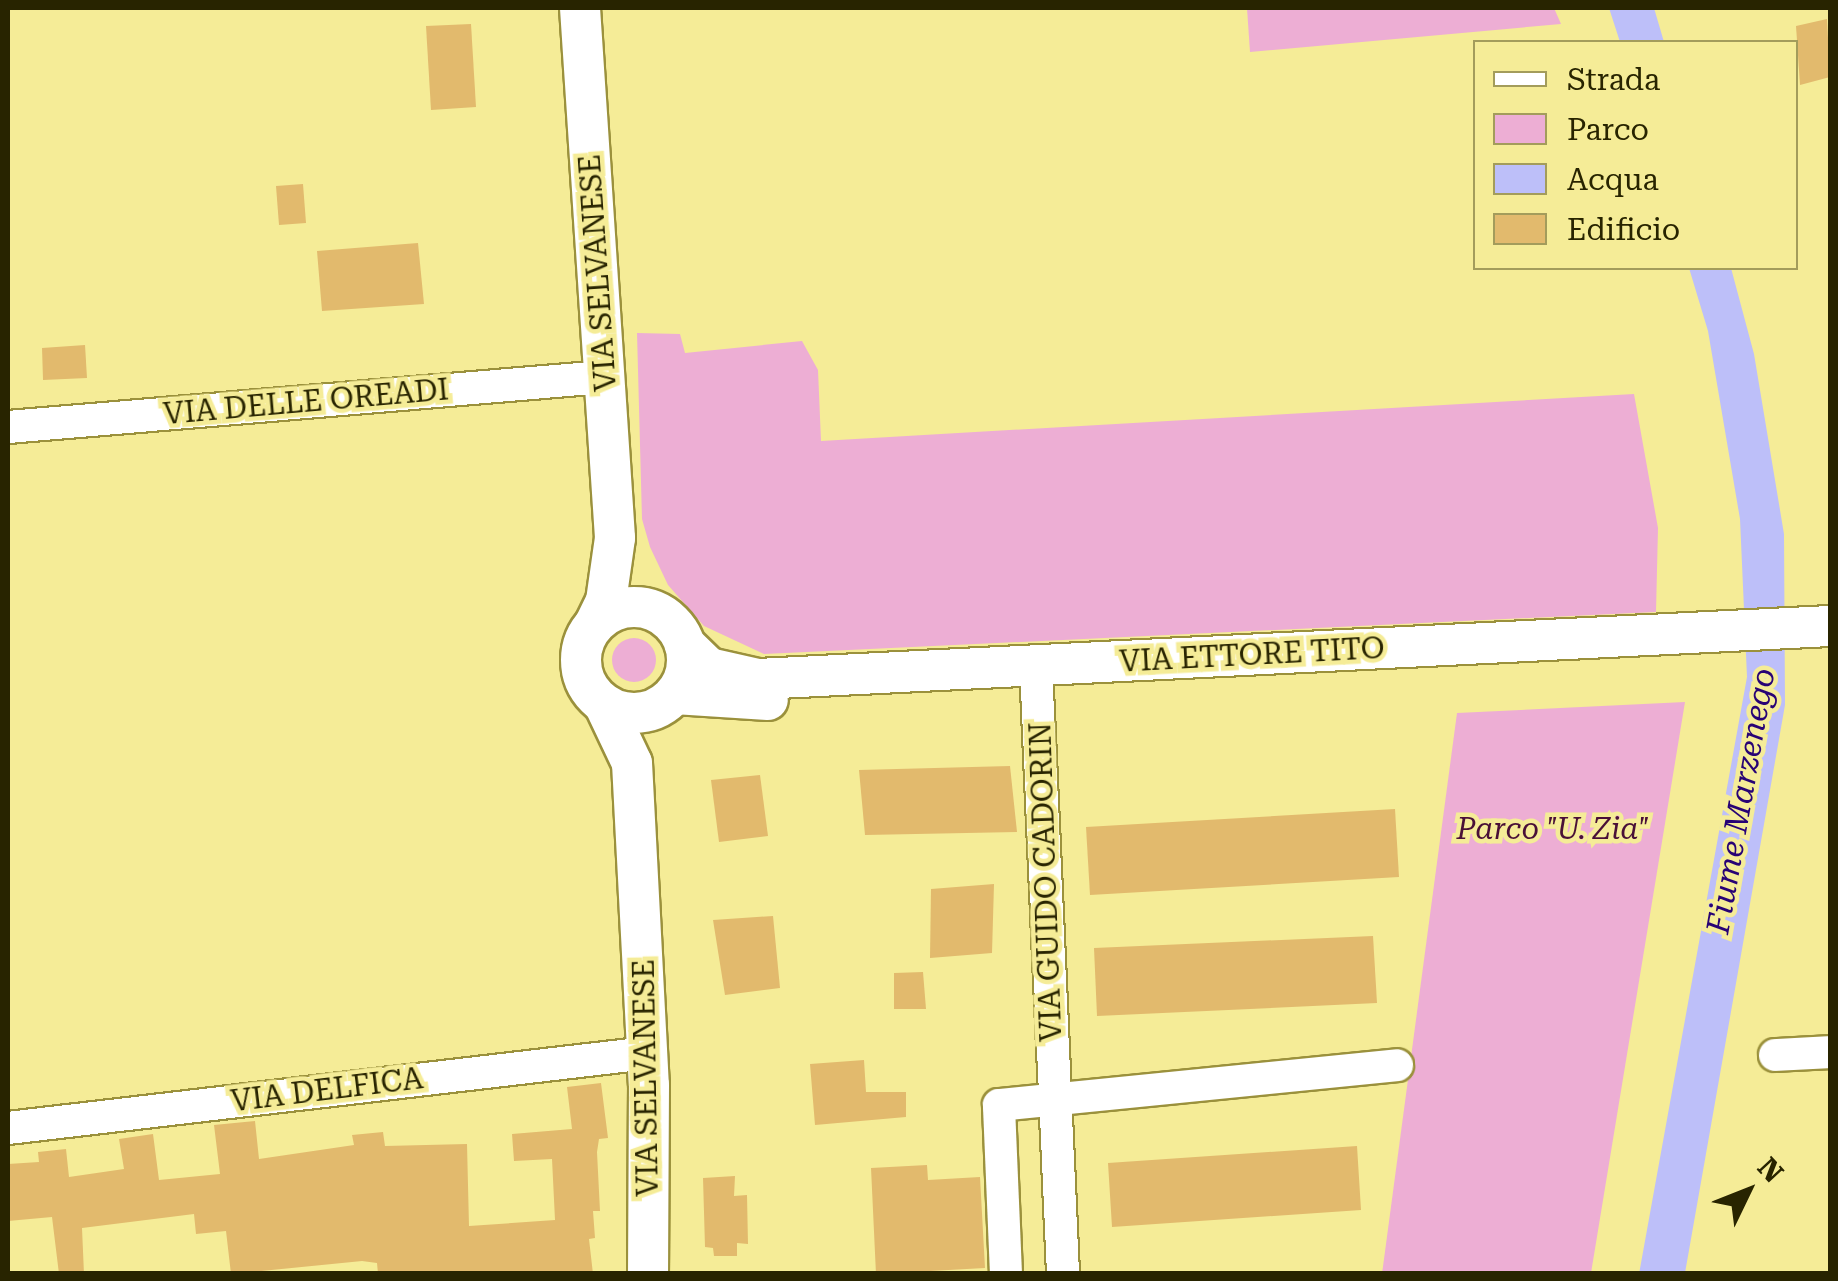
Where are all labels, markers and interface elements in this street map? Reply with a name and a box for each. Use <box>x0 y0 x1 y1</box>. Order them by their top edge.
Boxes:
legend <box>1473 40 1798 270</box>
text: Strada <box>1567 62 1660 97</box>
text: Parco <box>1567 112 1649 147</box>
street label: VIA SELVANESE <box>572 153 624 393</box>
text: Acqua <box>1567 162 1659 197</box>
text: Edificio <box>1567 212 1680 247</box>
street label: VIA DELLE OREADI <box>162 372 450 432</box>
street label: VIA ETTORE TITO <box>1118 630 1386 680</box>
water label: Fiume Marzenego <box>1699 665 1783 937</box>
street label: VIA GUIDO CADORIN <box>1022 722 1070 1042</box>
park label: Parco "U. Zia" <box>1456 811 1650 847</box>
street label: VIA SELVANESE <box>626 959 666 1197</box>
street label: VIA DELFICA <box>229 1060 425 1120</box>
north arrow <box>1698 1141 1798 1241</box>
text: N <box>1751 1151 1790 1189</box>

